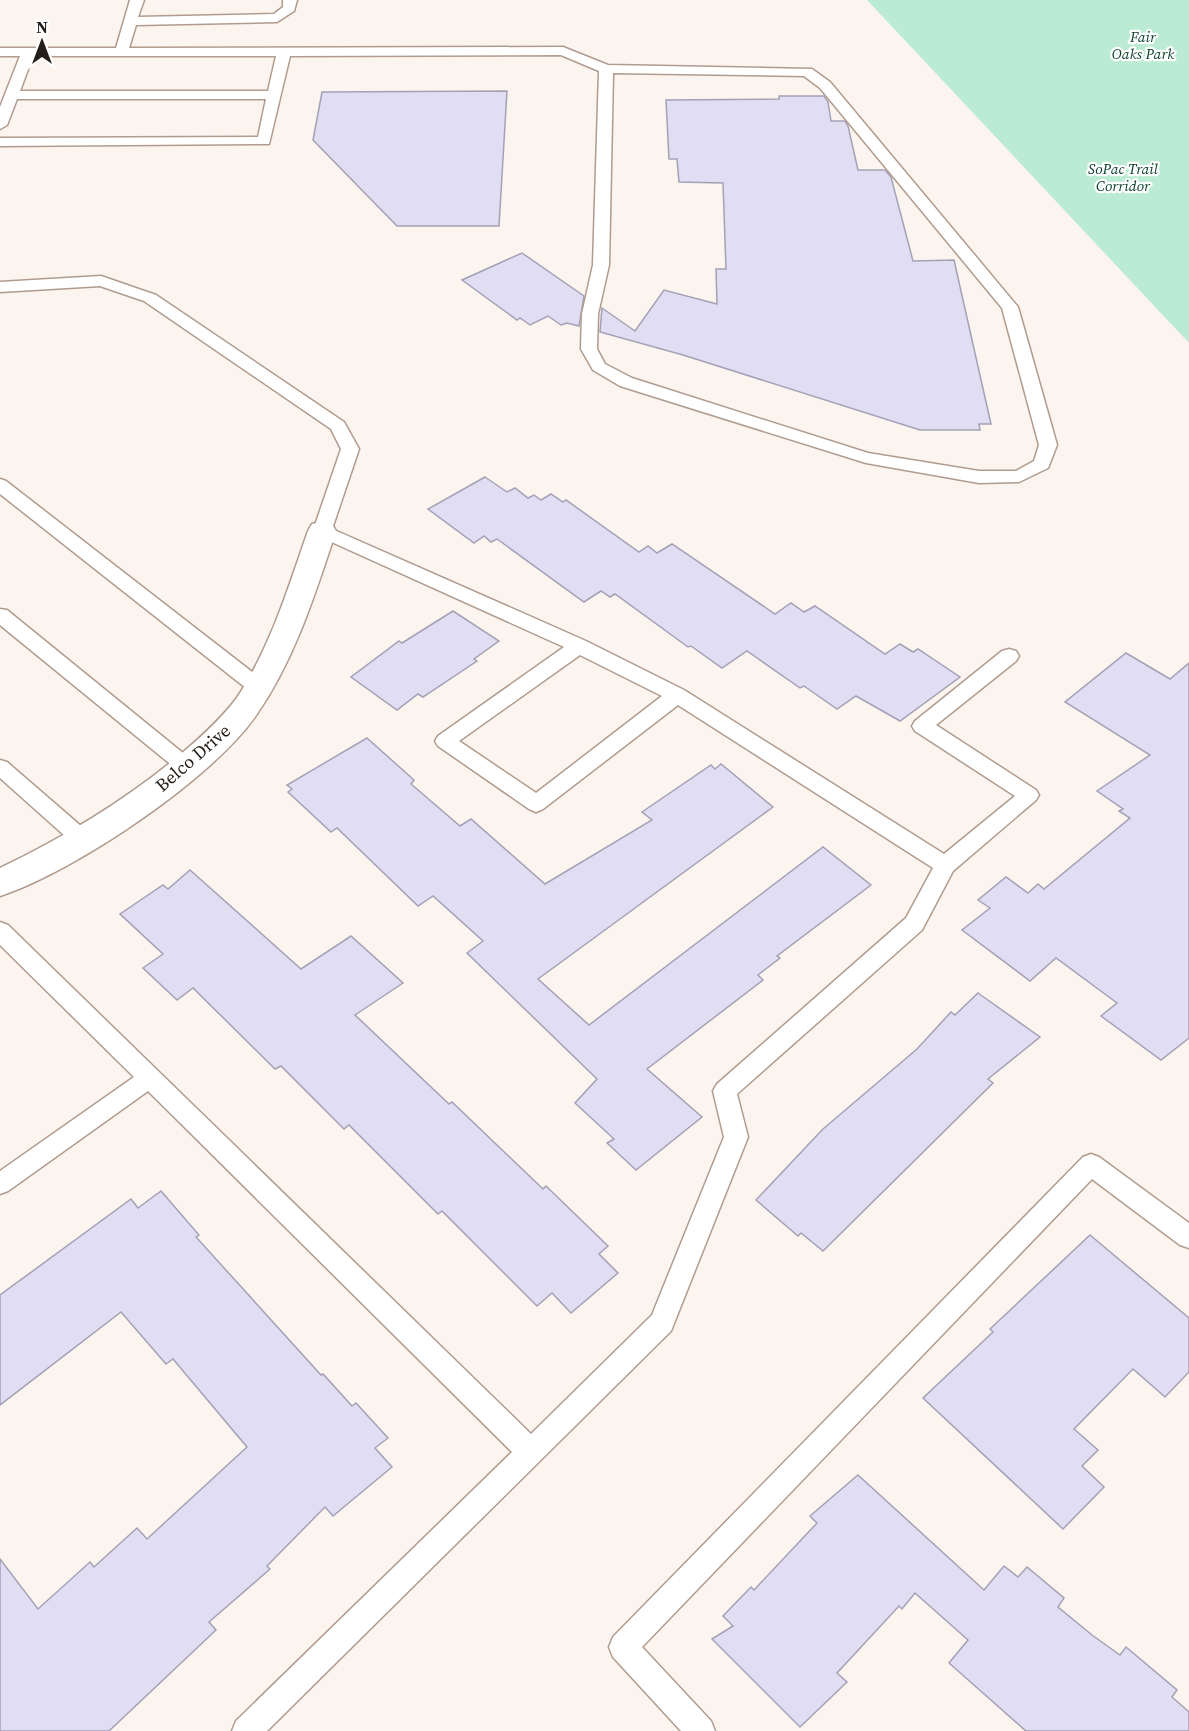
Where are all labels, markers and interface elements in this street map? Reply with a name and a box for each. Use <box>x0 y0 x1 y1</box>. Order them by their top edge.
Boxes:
north arrow <box>12 12 72 72</box>
text: N <box>36 16 48 38</box>
park label: Fair Oaks Park <box>1112 26 1175 64</box>
park label: SoPac Trail Corridor <box>1088 158 1159 196</box>
street label: Belco Drive <box>150 718 236 797</box>

